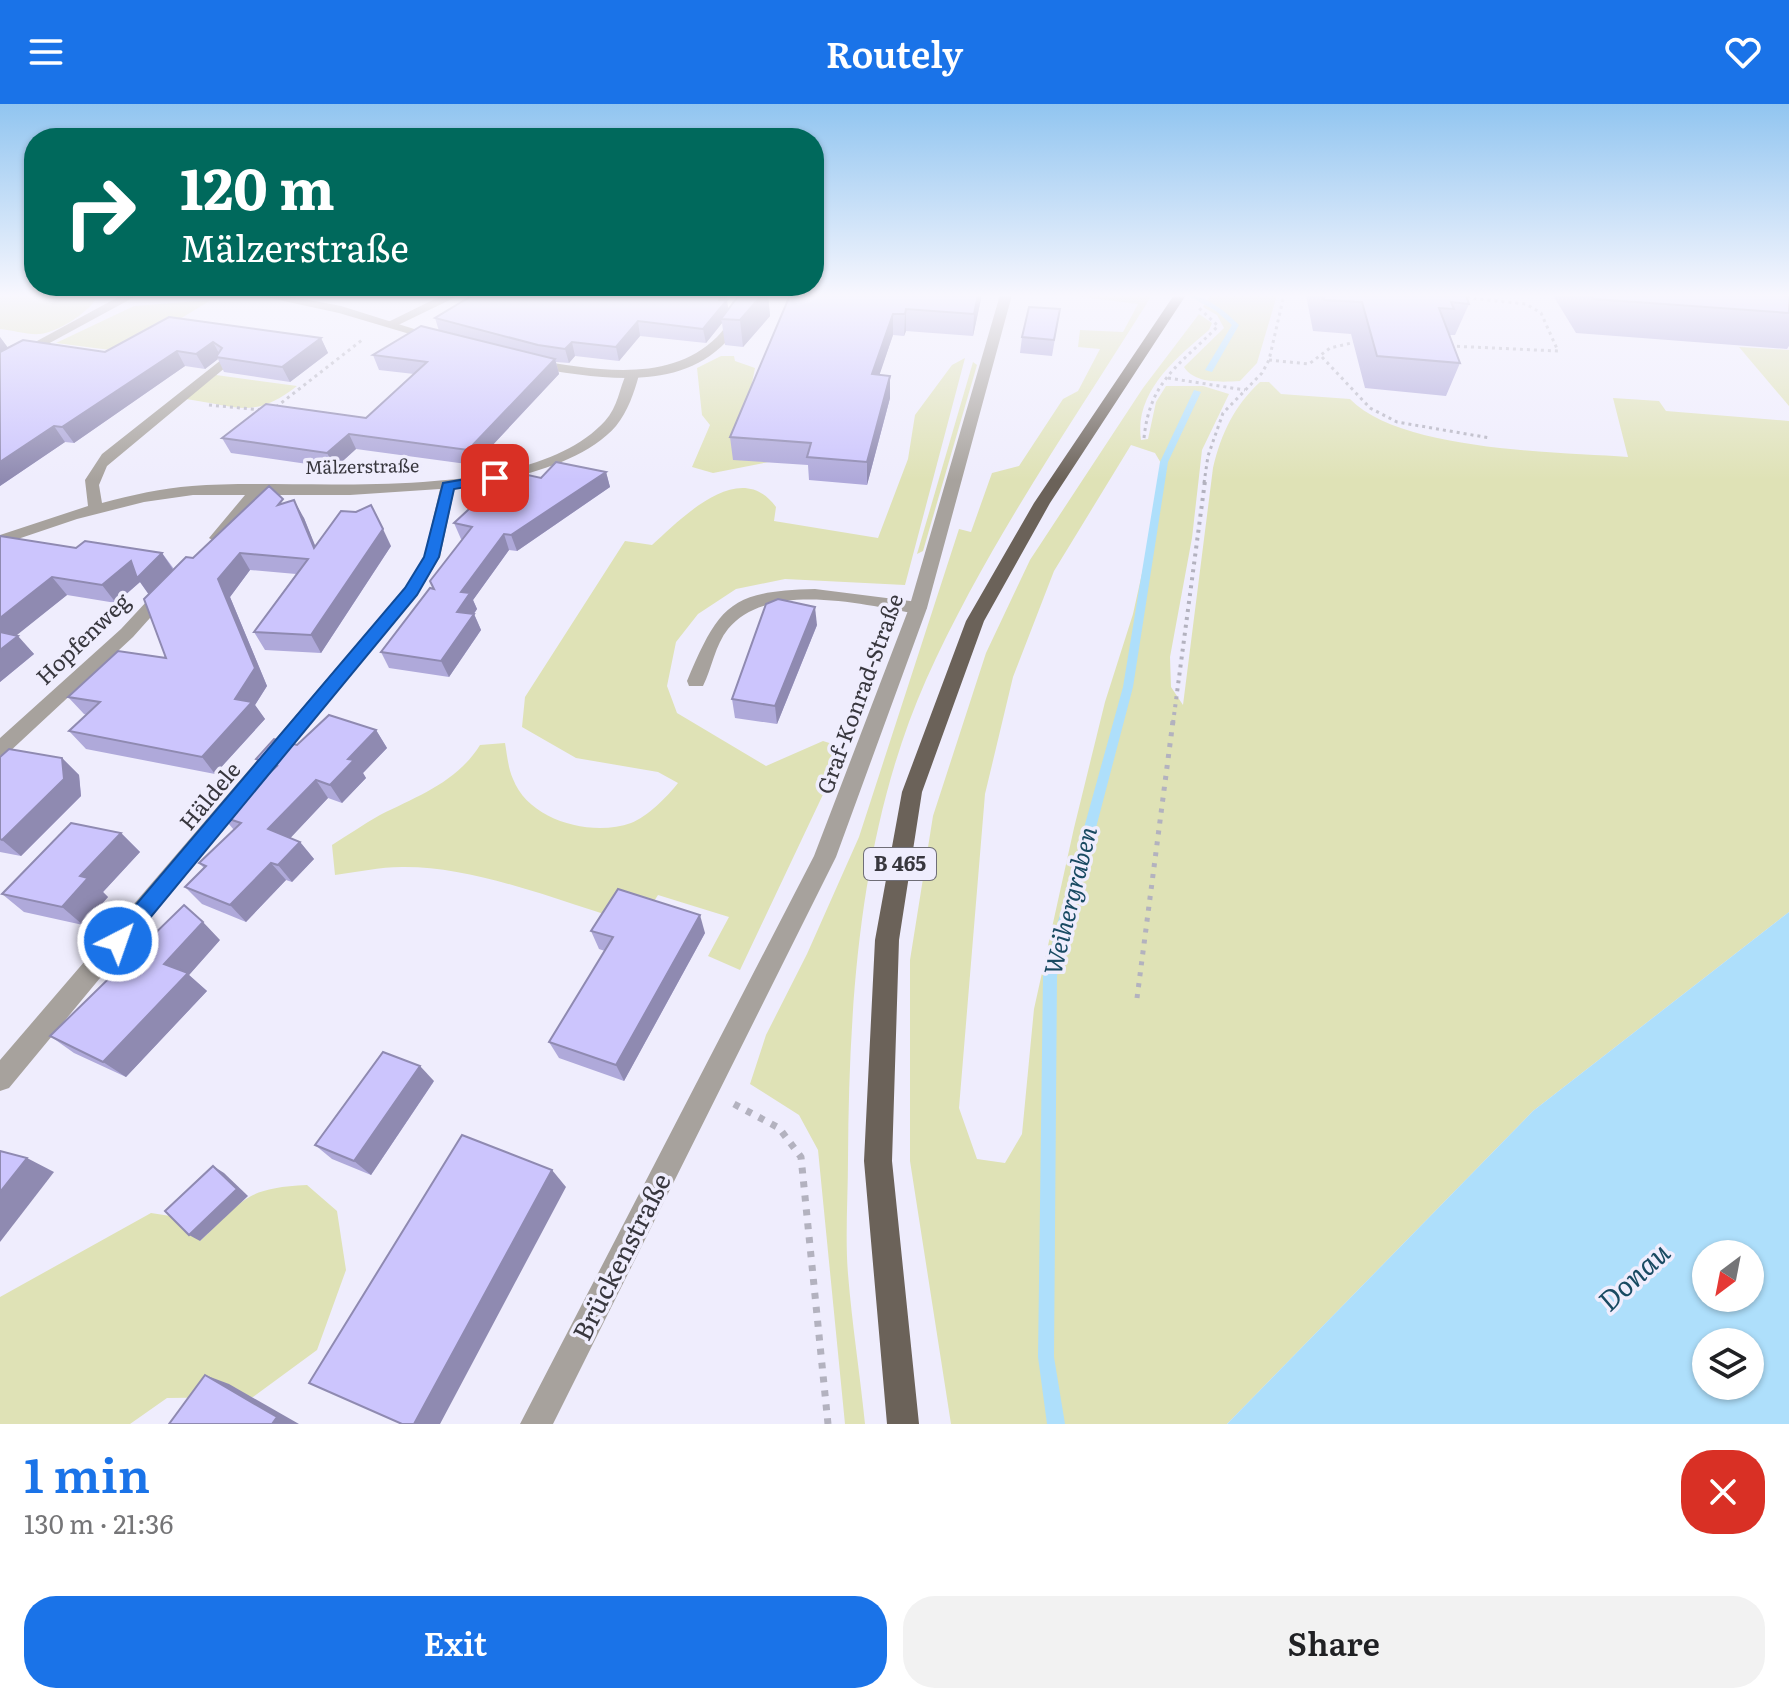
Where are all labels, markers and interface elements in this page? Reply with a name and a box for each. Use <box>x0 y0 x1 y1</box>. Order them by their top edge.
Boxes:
text: Routely <box>826 26 963 79</box>
icon: menu <box>24 30 68 74</box>
icon: heart <box>1721 30 1765 74</box>
text: 120 m <box>180 144 335 227</box>
icon: right <box>48 160 152 264</box>
text: Mälzerstraße <box>180 220 409 273</box>
pin <box>461 444 529 512</box>
street label: Mälzerstraße <box>305 451 419 480</box>
icon: arrive <box>473 456 517 500</box>
street label: Hopfenweg <box>27 584 137 691</box>
street label: Graf-Konrad-Straße <box>807 589 910 798</box>
street label: Häldele <box>170 754 247 836</box>
water label: Weihergraben <box>1033 822 1104 978</box>
road number: B 465 <box>864 848 936 880</box>
position arrow <box>76 899 160 983</box>
street label: Brückenstraße <box>561 1165 679 1346</box>
water label: Donau <box>1587 1231 1678 1320</box>
north arrow <box>1692 1240 1764 1312</box>
map controls <box>1692 1240 1764 1400</box>
button: layers <box>1692 1328 1764 1400</box>
text: 1 min <box>24 1437 150 1508</box>
button: close <box>1681 1450 1765 1534</box>
text: 130 m · 21:36 <box>24 1503 173 1542</box>
button: Exit <box>24 1596 887 1688</box>
button: Share <box>903 1596 1765 1688</box>

